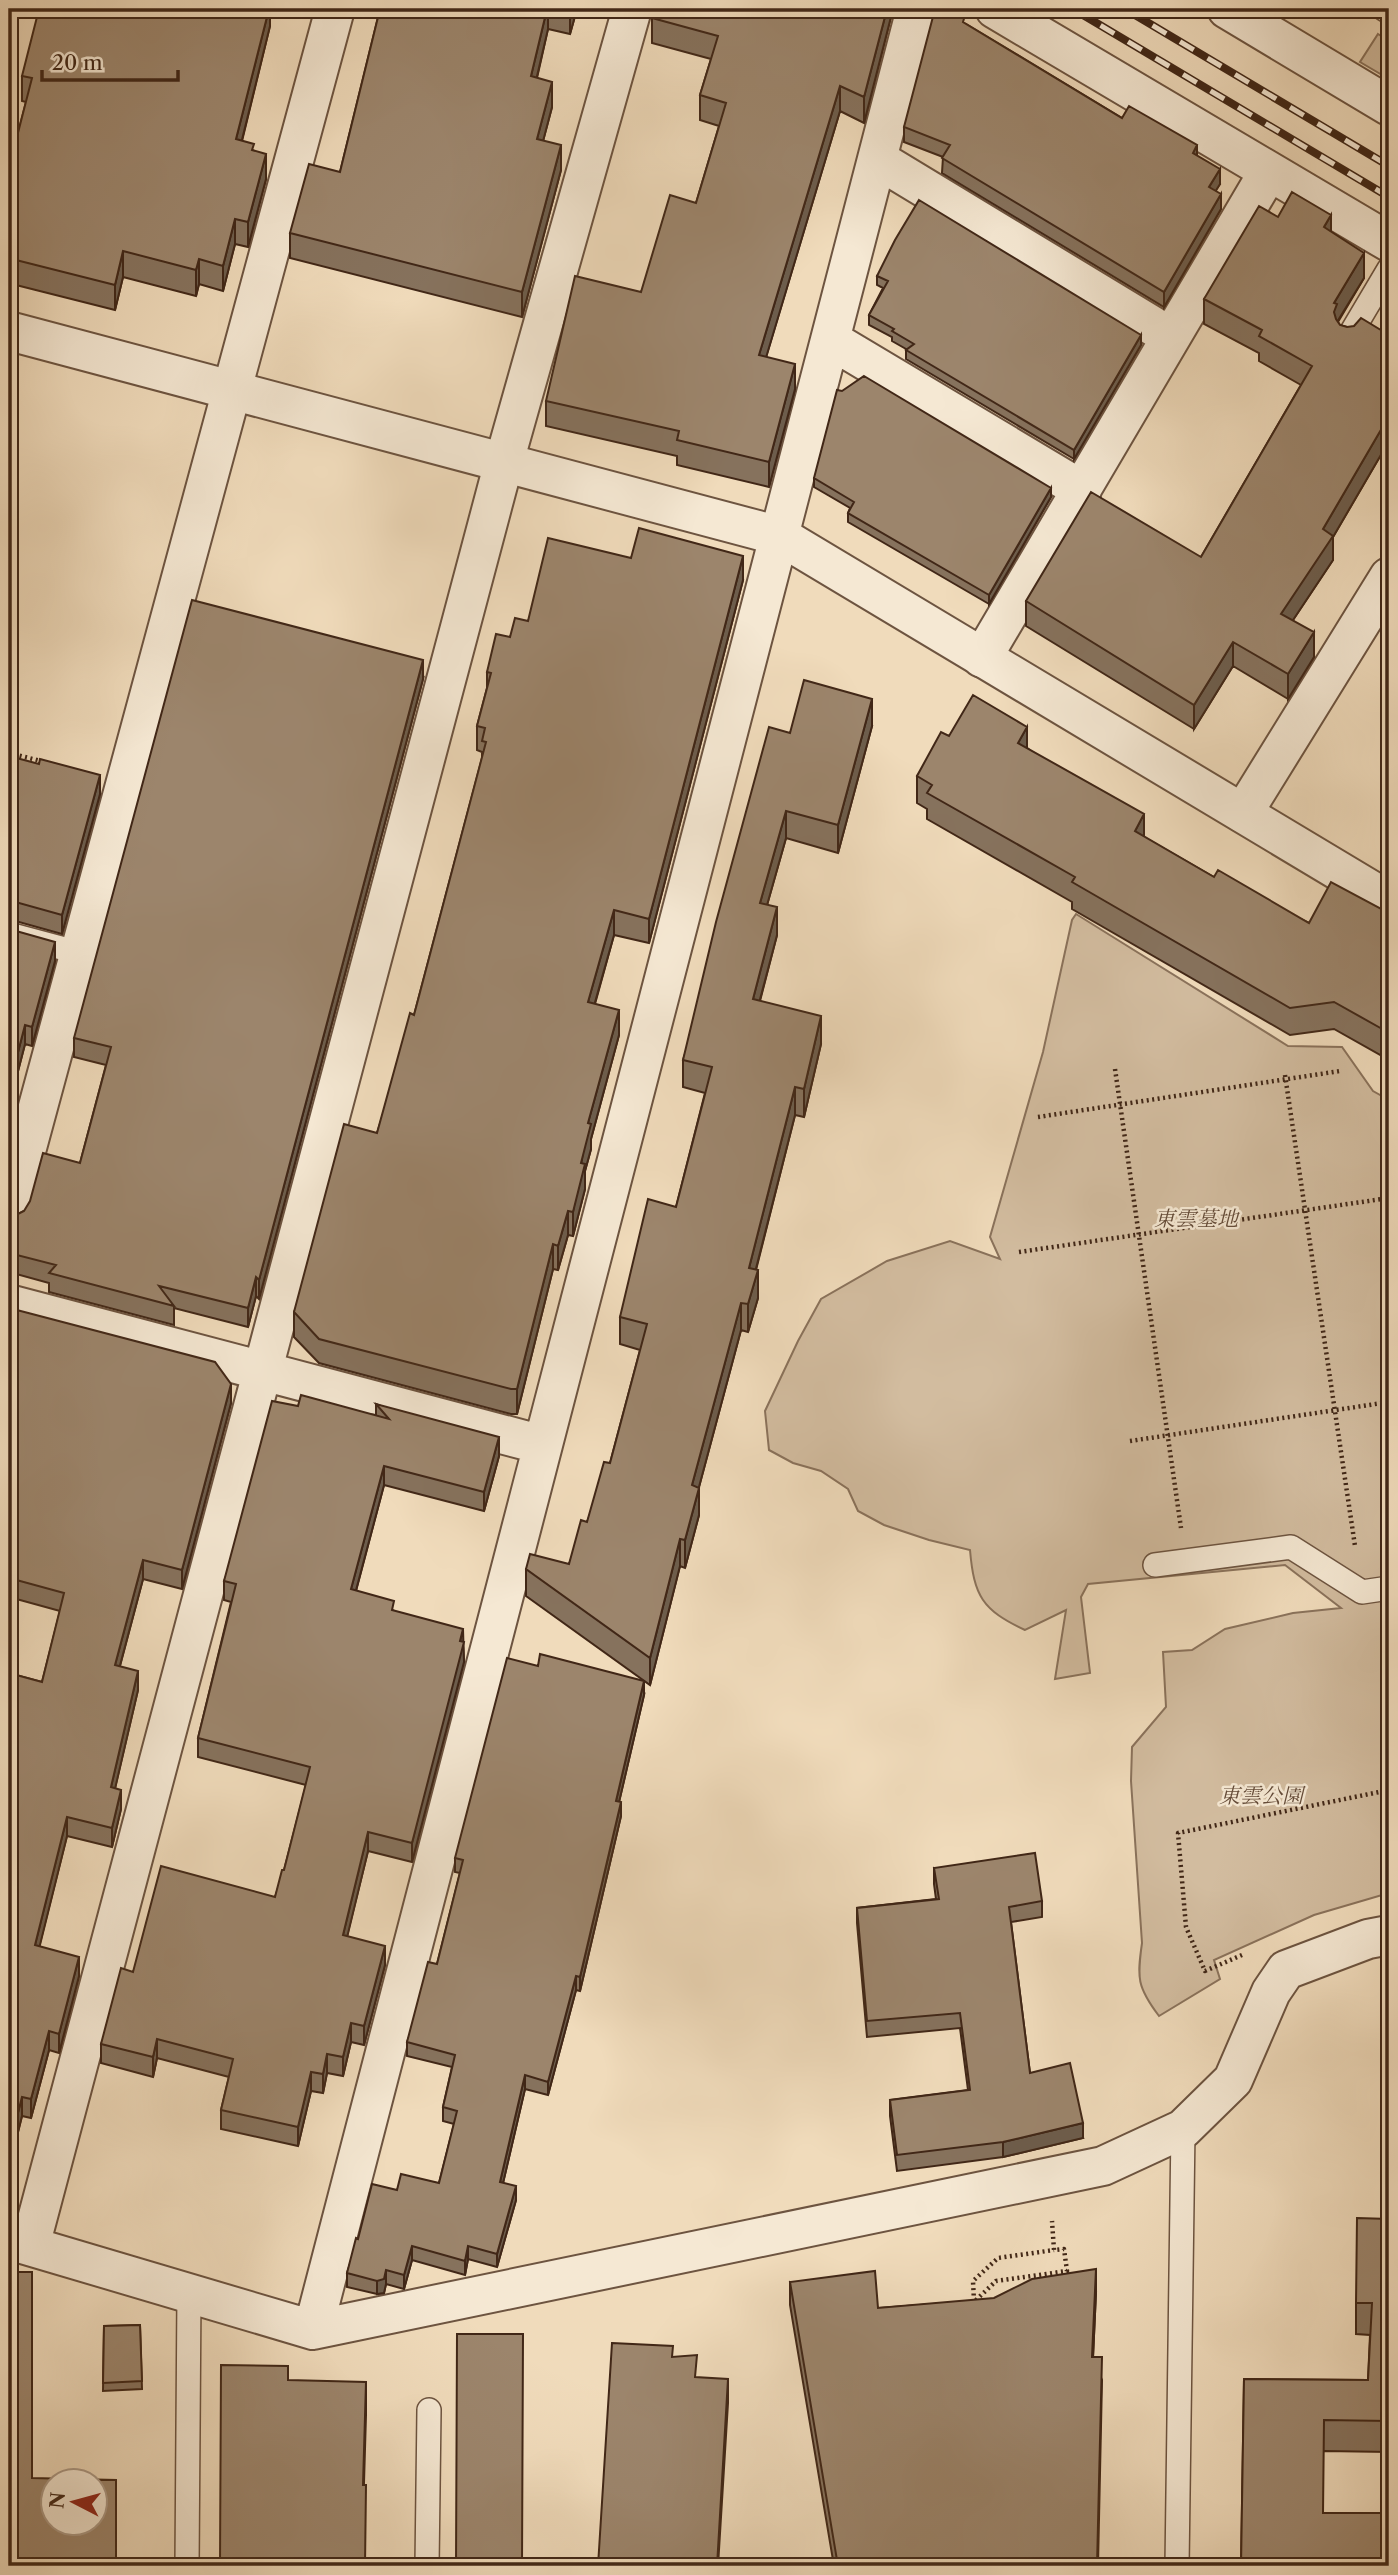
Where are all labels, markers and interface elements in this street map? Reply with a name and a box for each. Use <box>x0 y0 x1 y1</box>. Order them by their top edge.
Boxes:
scale bar <box>42 38 178 82</box>
text: 20 m <box>52 50 103 75</box>
park label: 東雲墓地 <box>1154 1206 1240 1231</box>
park label: 東雲公園 <box>1219 1783 1306 1808</box>
north arrow <box>38 2466 108 2536</box>
text: N <box>45 2491 70 2510</box>

